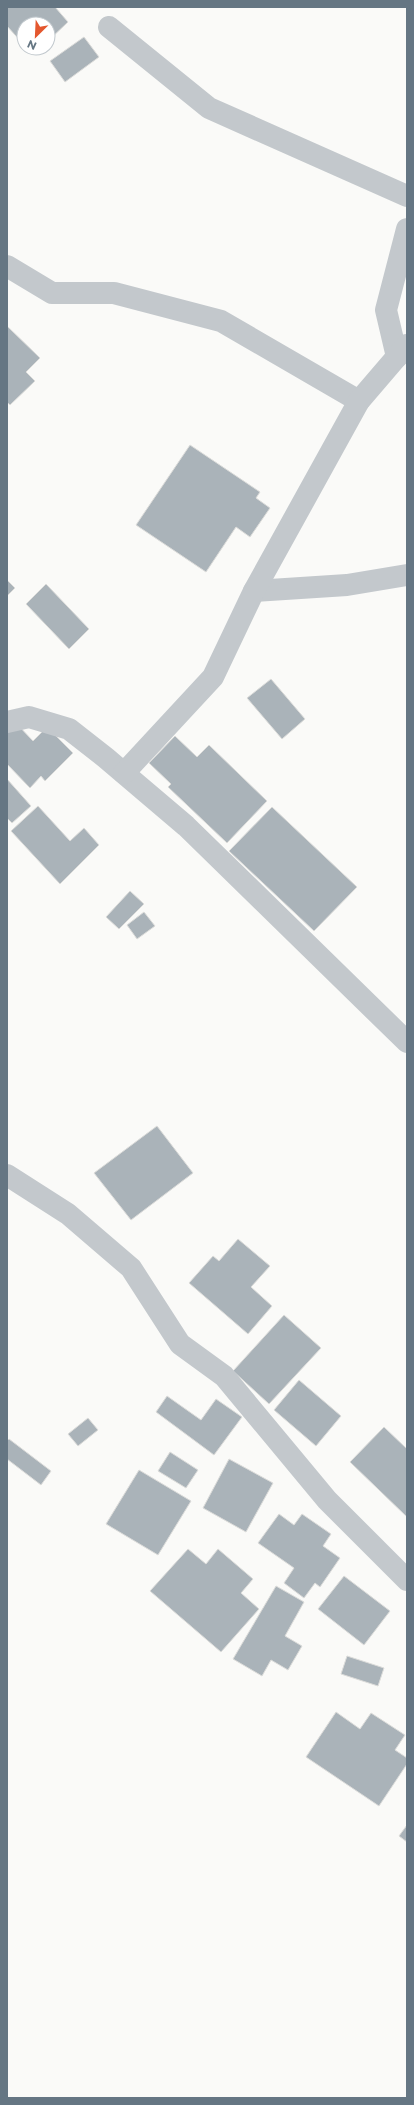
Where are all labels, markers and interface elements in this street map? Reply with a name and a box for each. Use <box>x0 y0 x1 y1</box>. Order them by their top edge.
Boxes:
north arrow <box>16 16 56 56</box>
text: N <box>25 37 39 53</box>

